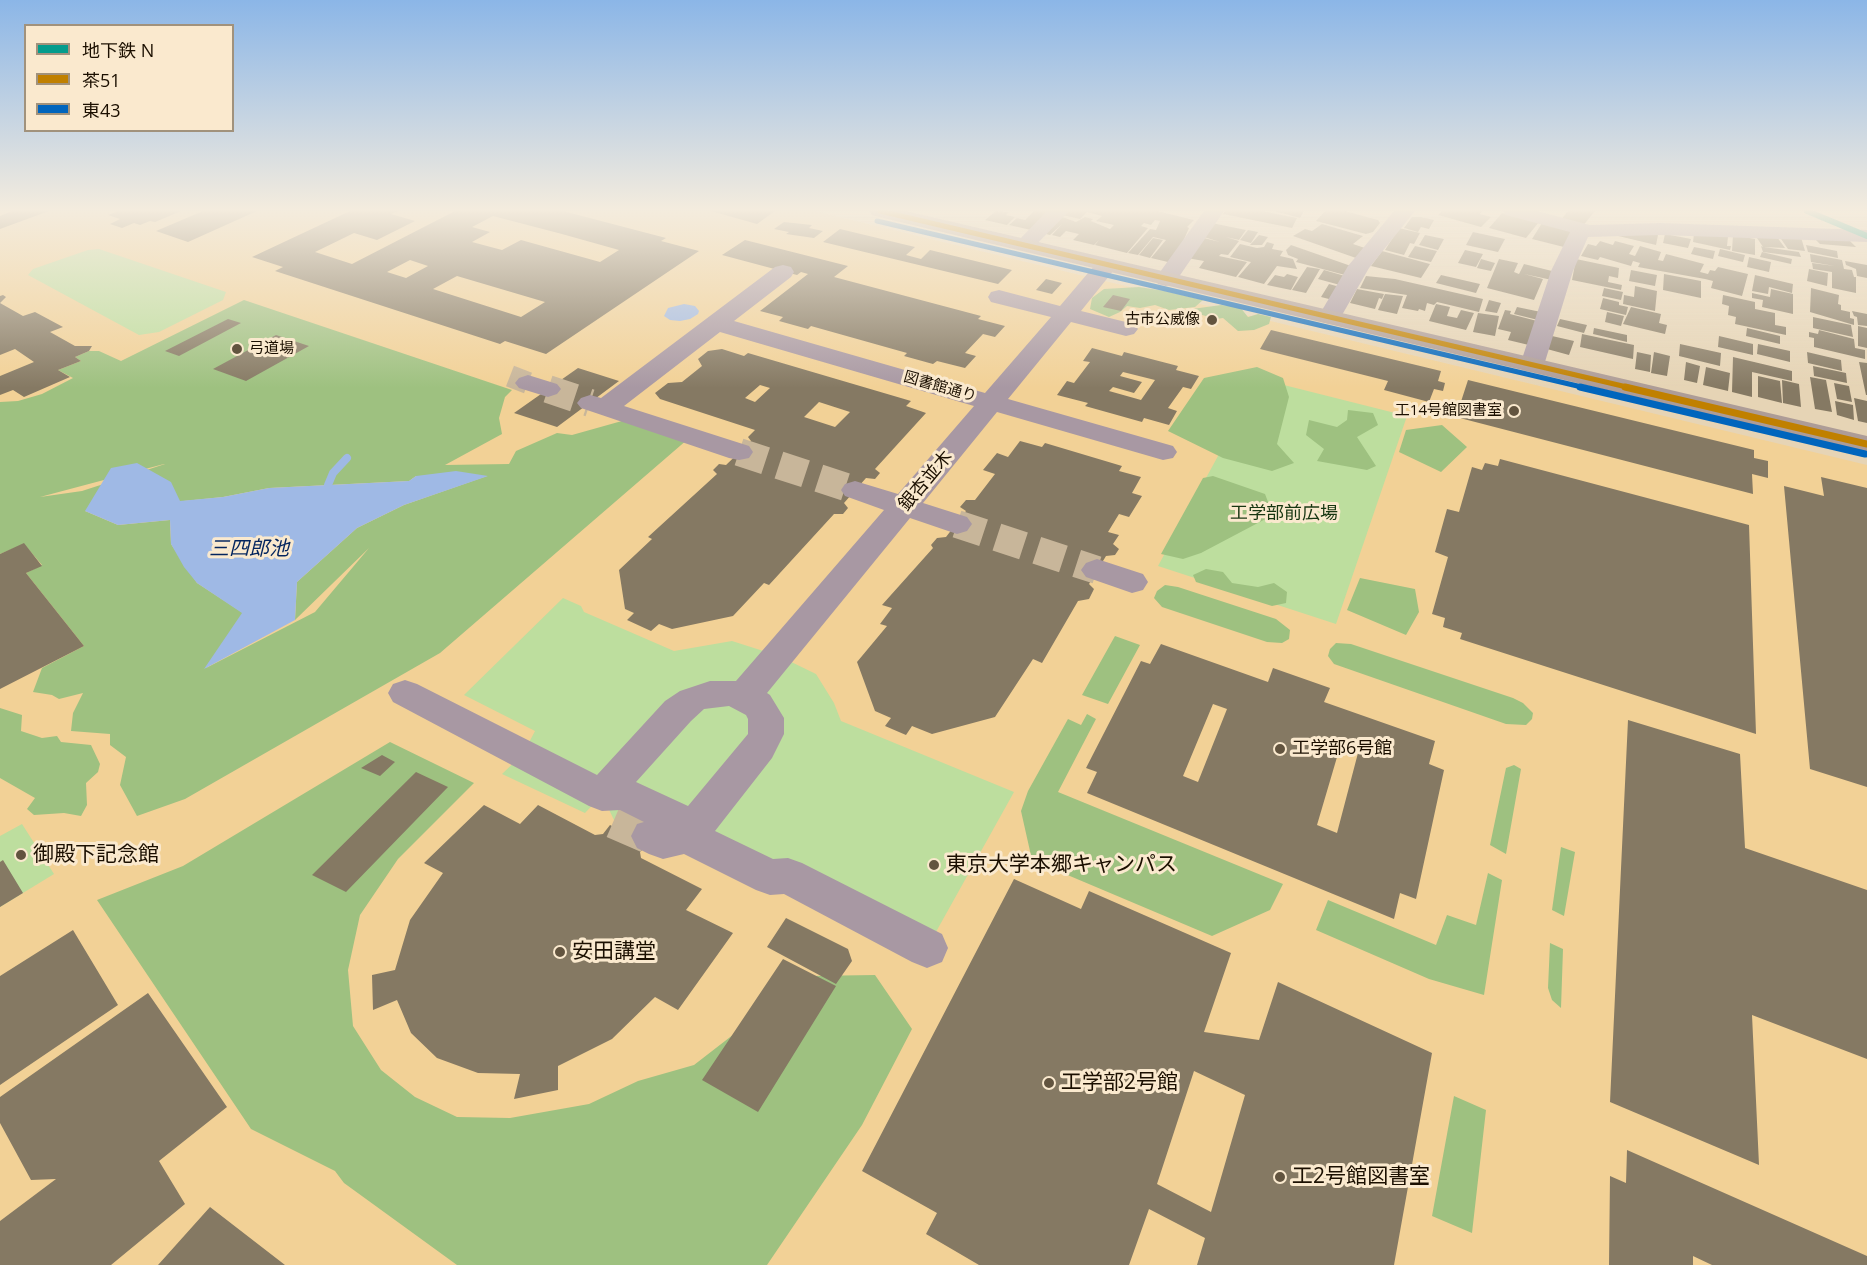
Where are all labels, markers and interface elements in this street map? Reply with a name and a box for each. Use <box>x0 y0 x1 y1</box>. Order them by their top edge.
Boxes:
legend <box>24 24 234 132</box>
text: 地下鉄 N <box>82 38 154 62</box>
text: 茶51 <box>82 68 121 92</box>
text: 東43 <box>82 98 121 122</box>
place label: 古市公威像 <box>1125 311 1200 329</box>
marker: 古市公威像 <box>1205 313 1219 327</box>
place label: 弓道場 <box>249 340 294 358</box>
marker: 弓道場 <box>230 342 244 356</box>
street label: 図書館通り <box>901 368 979 406</box>
place label: 工14号館図書室 <box>1395 402 1502 420</box>
marker: 工14号館図書室 <box>1507 404 1521 418</box>
street label: 銀杏並木 <box>895 446 957 516</box>
park label: 工学部前広場 <box>1230 503 1338 525</box>
water label: 三四郎池 <box>209 537 289 561</box>
place label: 工学部6号館 <box>1292 738 1392 760</box>
marker: 工学部6号館 <box>1273 742 1287 756</box>
place label: 御殿下記念館 <box>33 842 159 868</box>
marker: 御殿下記念館 <box>14 848 28 862</box>
place label: 東京大学本郷キャンパス <box>946 852 1177 878</box>
marker: 東京大学本郷キャンパス <box>927 858 941 872</box>
place label: 安田講堂 <box>572 939 656 965</box>
marker: 安田講堂 <box>553 945 567 959</box>
place label: 工学部2号館 <box>1061 1070 1178 1096</box>
marker: 工学部2号館 <box>1042 1076 1056 1090</box>
place label: 工2号館図書室 <box>1292 1164 1430 1190</box>
marker: 工2号館図書室 <box>1273 1170 1287 1184</box>

